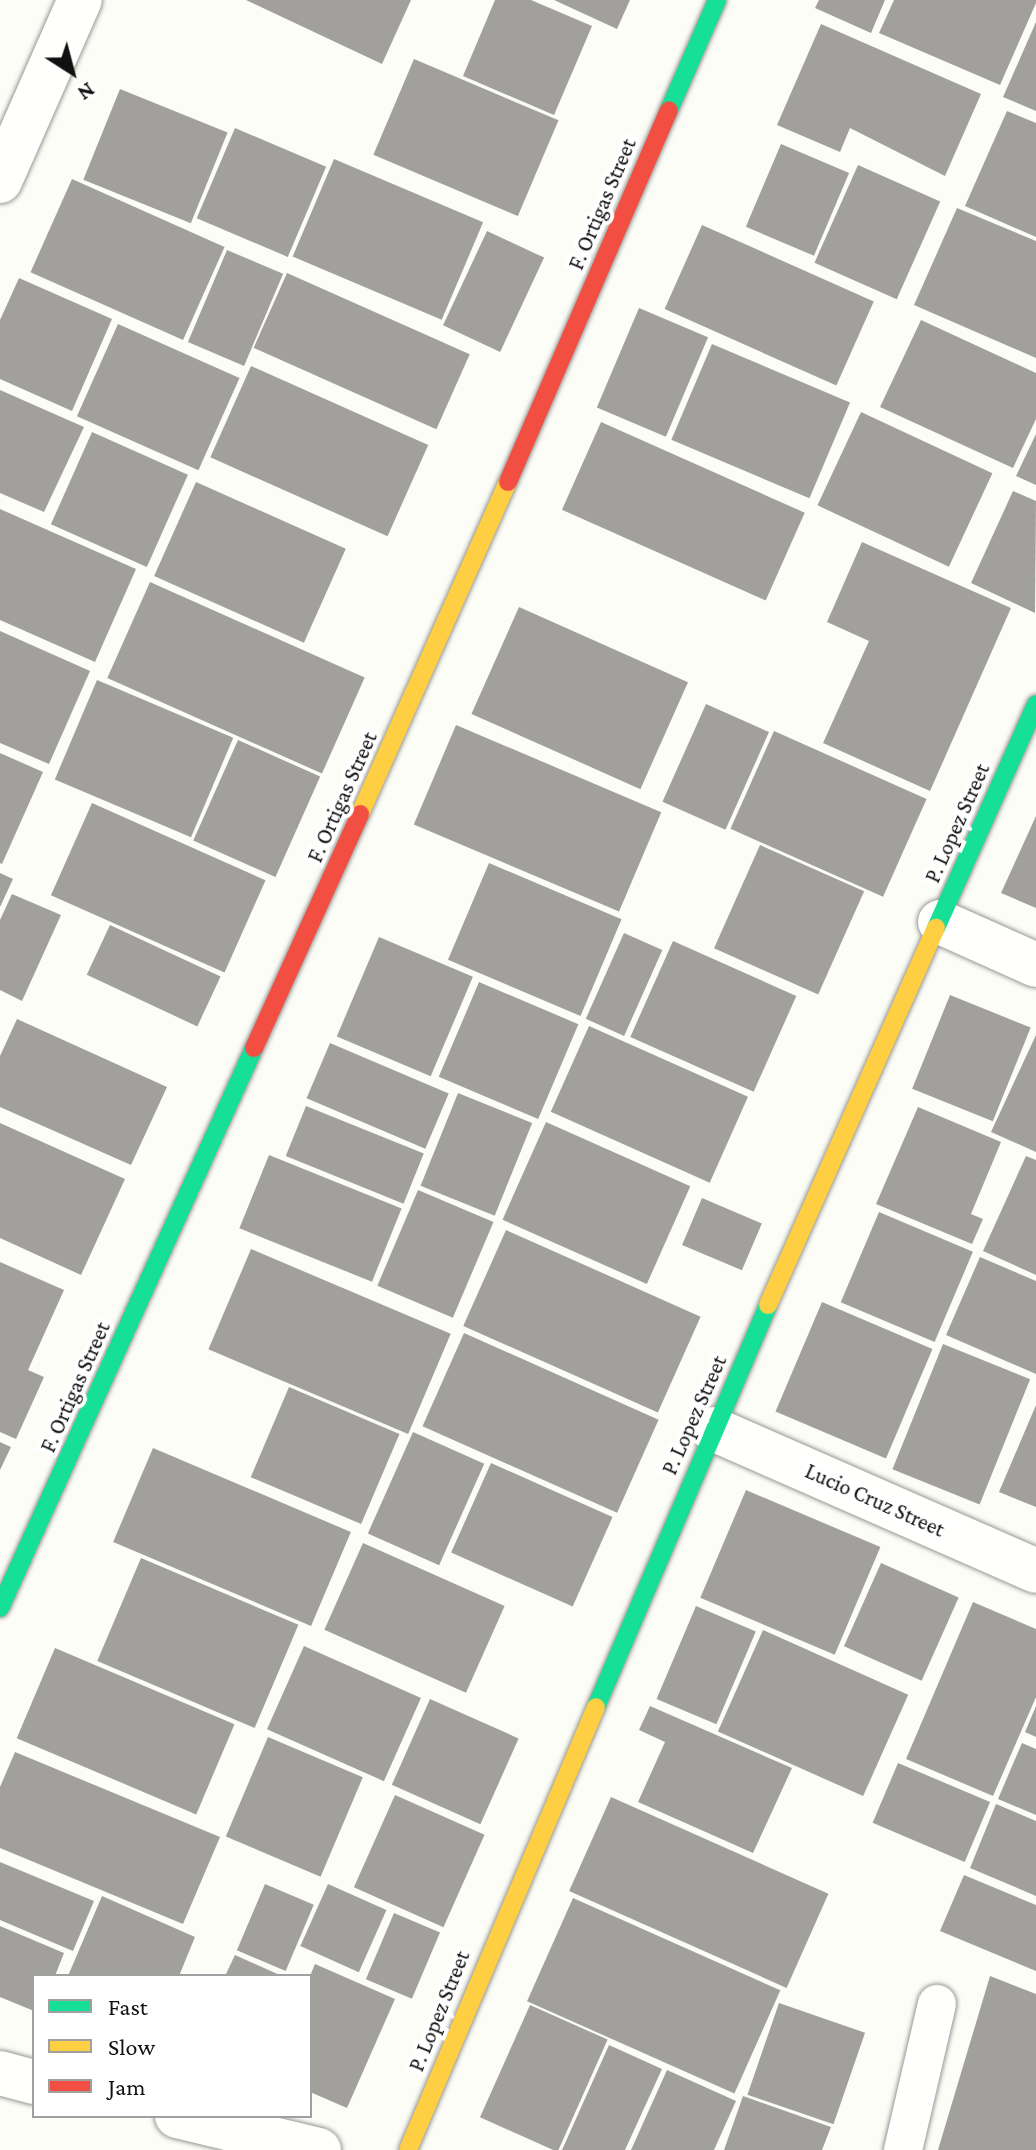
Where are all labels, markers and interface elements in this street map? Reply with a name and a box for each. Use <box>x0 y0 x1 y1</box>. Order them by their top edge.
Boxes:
north arrow <box>32 32 112 112</box>
text: N <box>73 77 100 106</box>
street label: F. Ortigas Street <box>562 134 642 274</box>
street label: F. Ortigas Street <box>301 728 383 866</box>
street label: P. Lopez Street <box>919 759 995 887</box>
street label: F. Ortigas Street <box>34 1318 116 1456</box>
street label: P. Lopez Street <box>656 1351 732 1479</box>
street label: Lucio Cruz Street <box>801 1457 949 1543</box>
street label: P. Lopez Street <box>403 1947 475 2075</box>
legend <box>32 1974 312 2118</box>
text: Fast <box>108 1993 148 2020</box>
text: Slow <box>108 2033 155 2060</box>
text: Jam <box>108 2073 146 2100</box>

